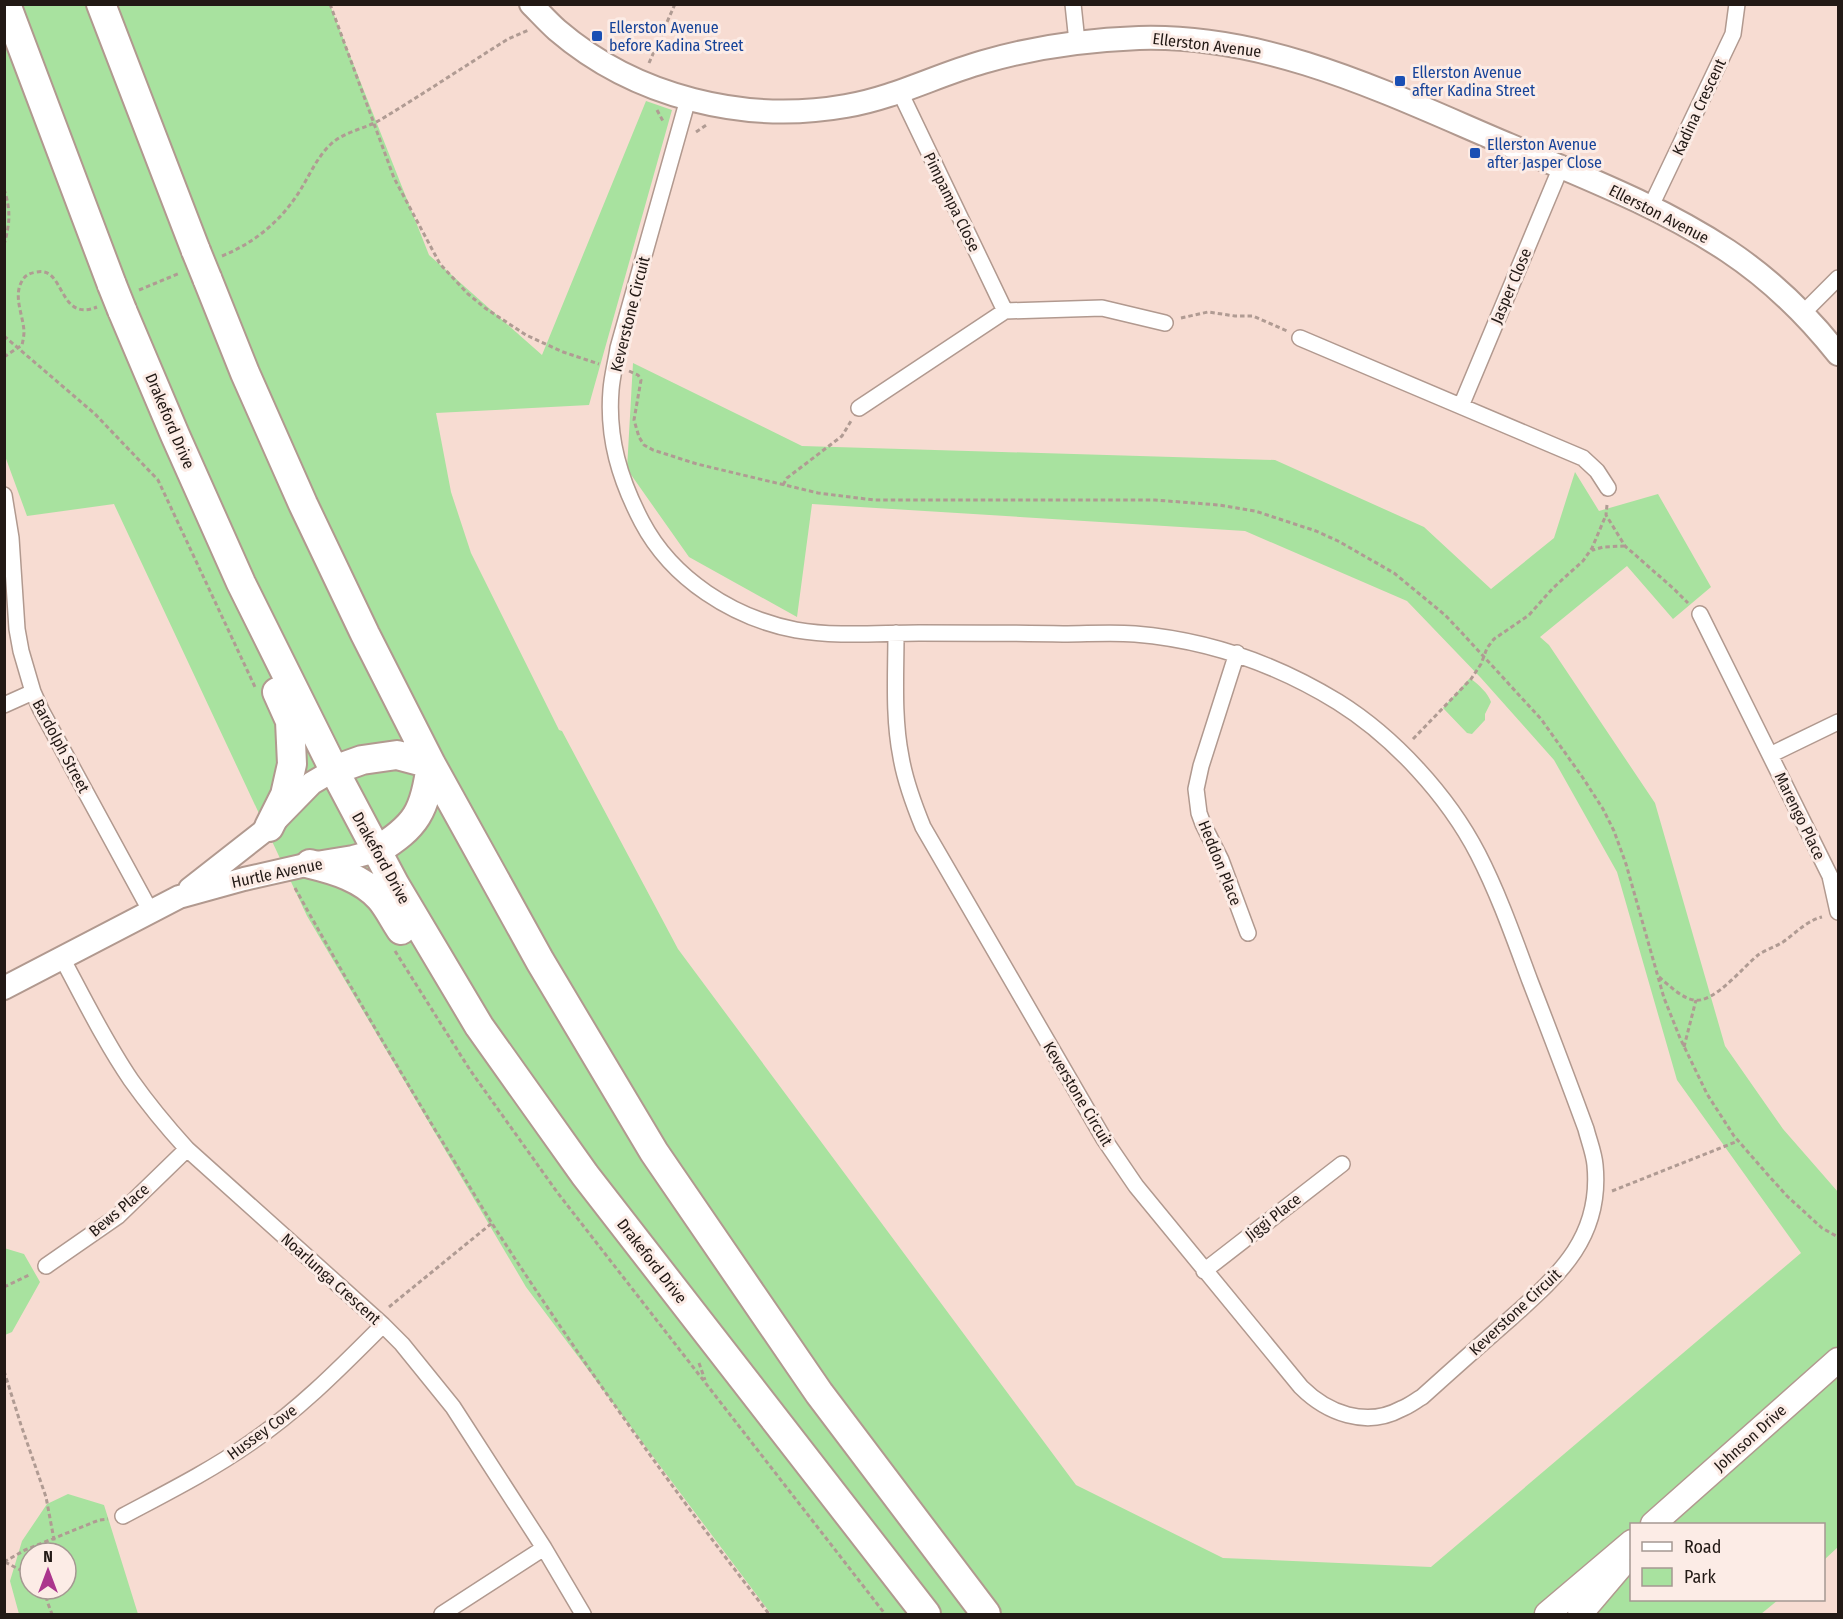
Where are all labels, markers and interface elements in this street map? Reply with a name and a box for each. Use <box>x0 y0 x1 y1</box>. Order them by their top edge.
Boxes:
place label: Ellerston Avenue before Kadina Street <box>609 18 744 55</box>
marker: Ellerston Avenue before Kadina Street <box>590 29 604 43</box>
street label: Ellerston Avenue <box>1151 29 1263 61</box>
street label: Kadina Crescent <box>1668 55 1730 158</box>
place label: Ellerston Avenue after Kadina Street <box>1412 63 1536 100</box>
marker: Ellerston Avenue after Kadina Street <box>1393 74 1407 88</box>
place label: Ellerston Avenue after Jasper Close <box>1487 135 1602 172</box>
marker: Ellerston Avenue after Jasper Close <box>1468 146 1482 160</box>
street label: Pimpampa Close <box>920 149 984 255</box>
street label: Ellerston Avenue <box>1606 181 1712 247</box>
street label: Jasper Close <box>1487 245 1535 327</box>
street label: Keverstone Circuit <box>606 254 654 374</box>
street label: Drakeford Drive <box>141 370 199 472</box>
street label: Bardolph Street <box>28 696 94 797</box>
street label: Marengo Place <box>1771 769 1829 863</box>
street label: Drakeford Drive <box>348 809 414 907</box>
street label: Heddon Place <box>1194 818 1246 908</box>
street label: Hurtle Avenue <box>230 854 324 892</box>
street label: Keverstone Circuit <box>1039 1038 1117 1150</box>
street label: Bews Place <box>85 1179 153 1241</box>
street label: Jiggi Place <box>1241 1189 1305 1245</box>
street label: Drakeford Drive <box>613 1215 691 1307</box>
street label: Noarlunga Crescent <box>277 1229 385 1329</box>
street label: Keverstone Circuit <box>1465 1264 1565 1359</box>
street label: Hussey Cove <box>223 1400 301 1464</box>
street label: Johnson Drive <box>1710 1400 1790 1475</box>
legend <box>1630 1523 1825 1601</box>
text: Road <box>1684 1536 1721 1558</box>
north arrow <box>18 1541 78 1601</box>
text: N <box>43 1547 53 1566</box>
text: Park <box>1684 1566 1717 1588</box>

